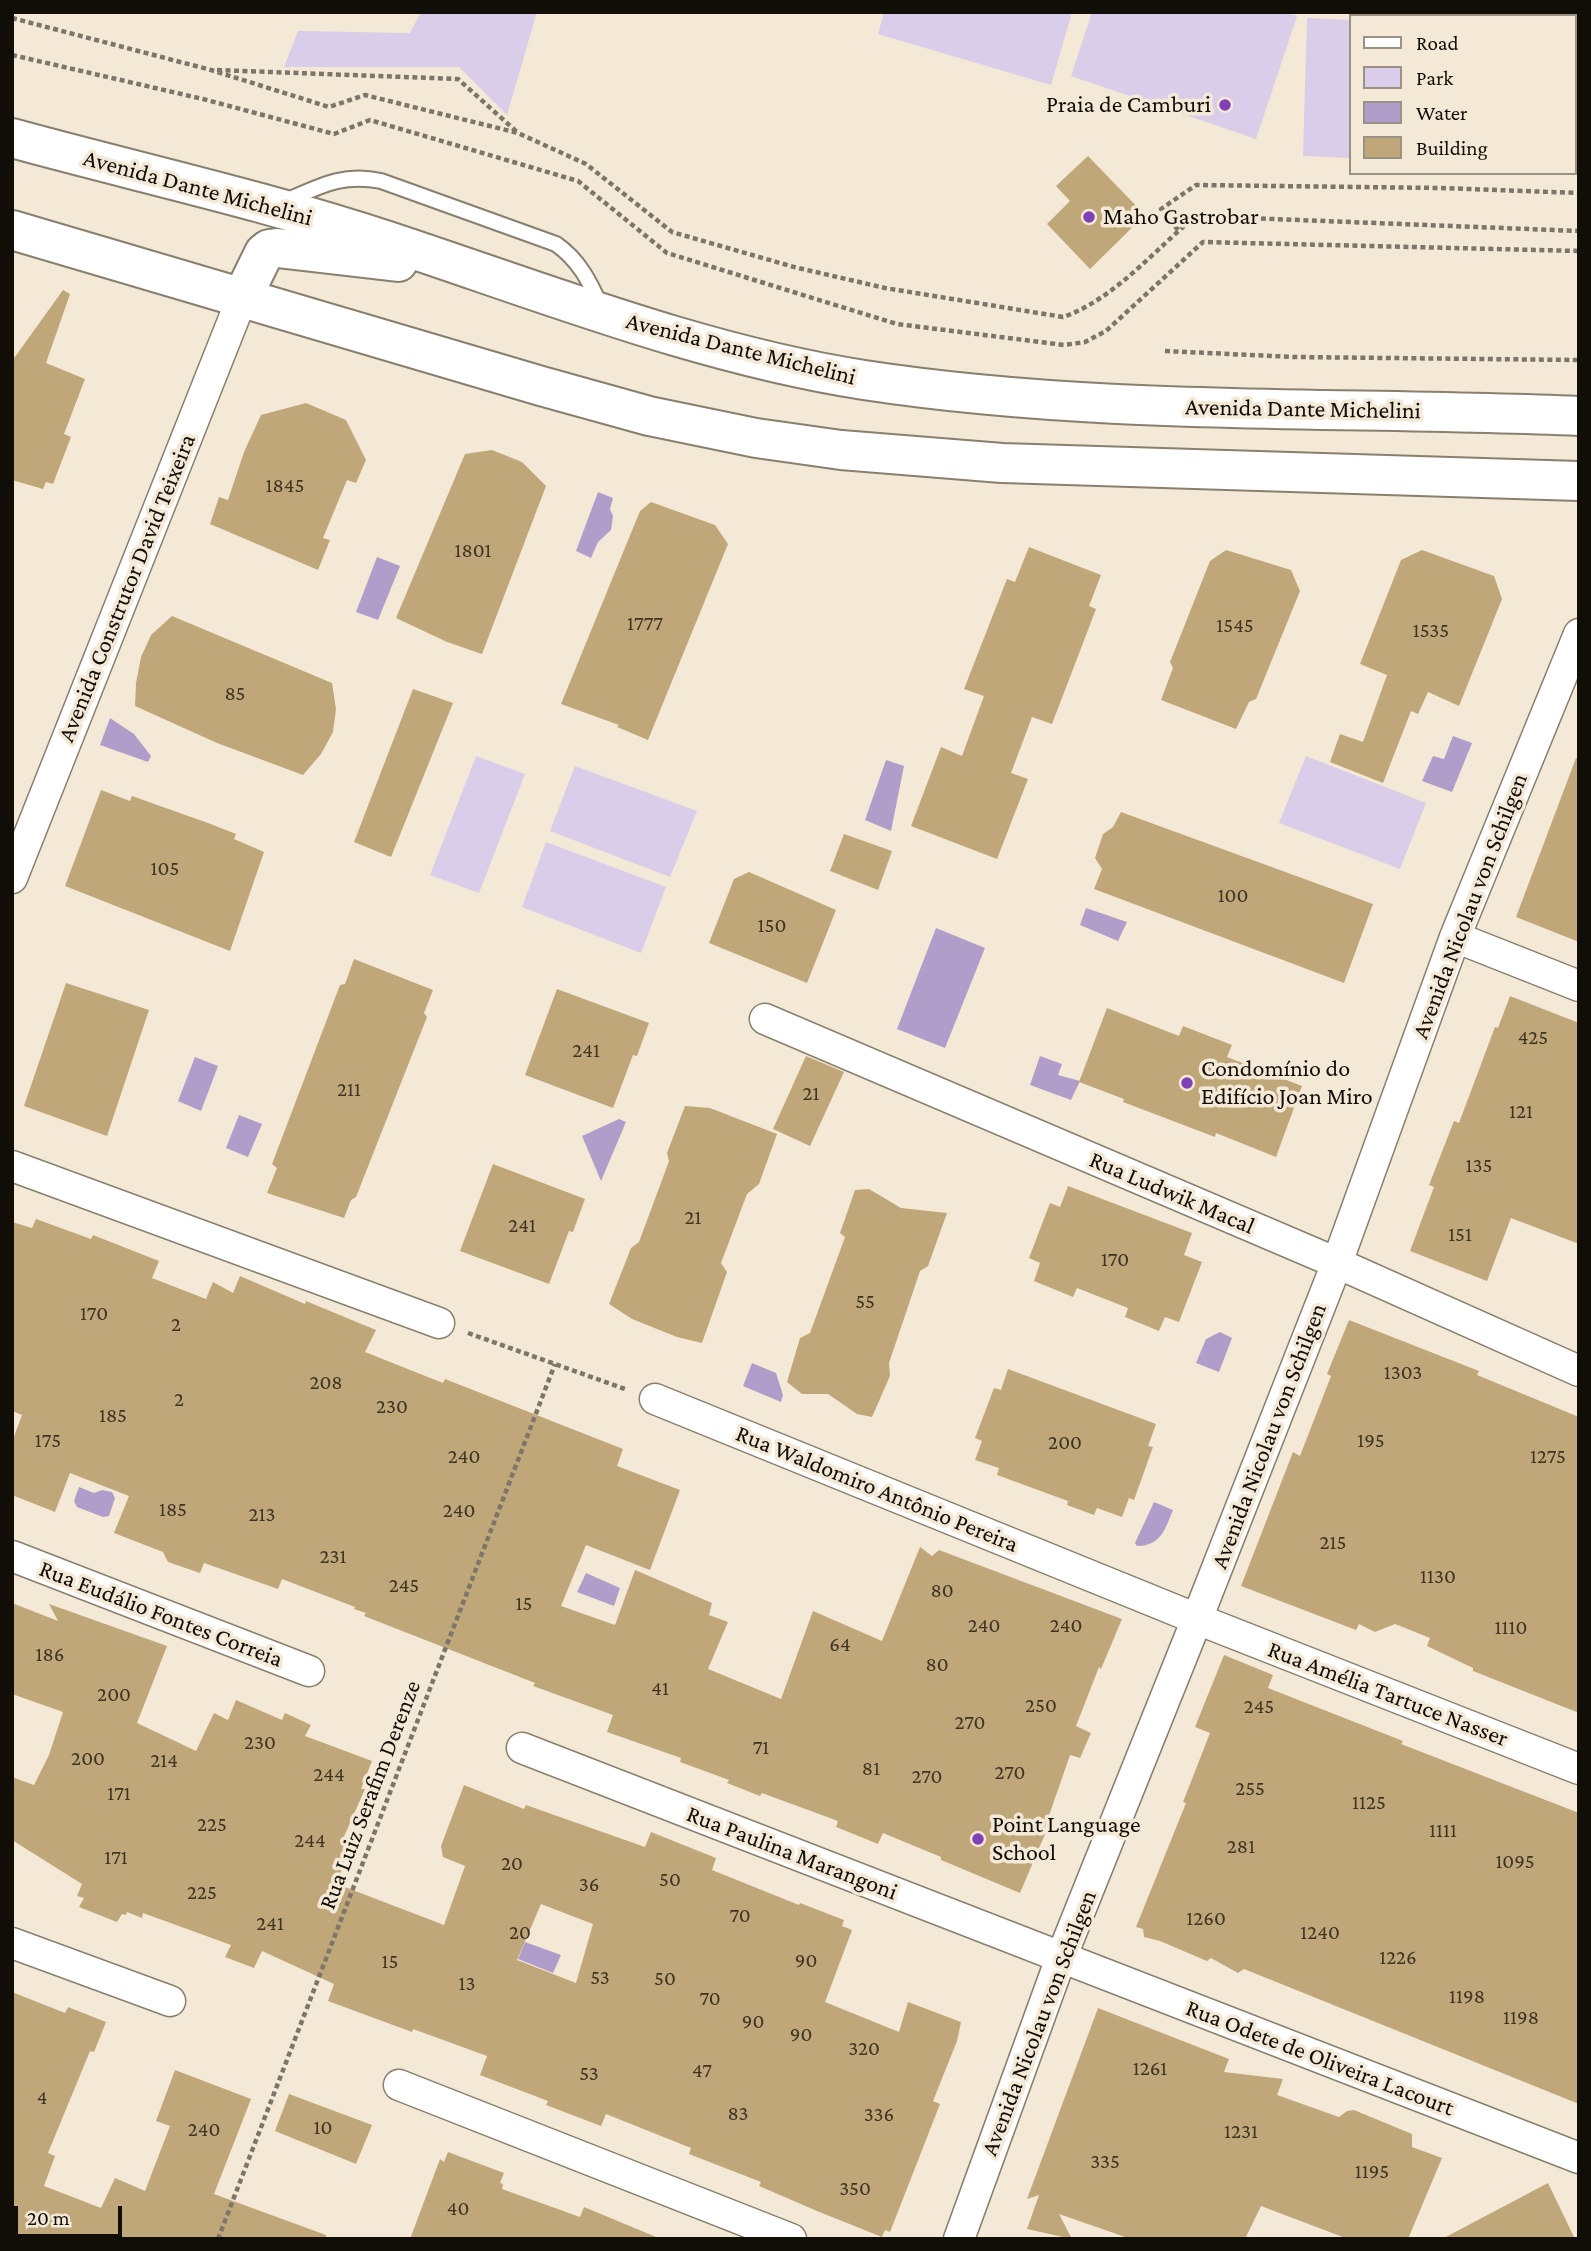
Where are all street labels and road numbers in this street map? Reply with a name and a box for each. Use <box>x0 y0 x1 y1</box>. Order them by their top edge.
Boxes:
street label: Avenida Dante Michelini <box>80 144 316 232</box>
street label: Avenida Dante Michelini <box>623 306 859 392</box>
street label: Avenida Dante Michelini <box>1185 393 1421 425</box>
street label: Avenida Construtor David Teixeira <box>52 430 202 746</box>
street label: Avenida Nicolau von Schilgen <box>1406 769 1534 1043</box>
street label: Rua Ludwik Macal <box>1085 1145 1259 1241</box>
street label: Avenida Nicolau von Schilgen <box>1205 1299 1333 1573</box>
street label: Rua Waldomiro Antônio Pereira <box>732 1419 1022 1559</box>
street label: Rua Eudálio Fontes Correia <box>35 1554 287 1674</box>
street label: Rua Amélia Tartuce Nasser <box>1264 1635 1512 1753</box>
street label: Rua Luiz Serafim Derenze <box>313 1676 427 1914</box>
street label: Rua Paulina Marangoni <box>682 1799 902 1907</box>
street label: Avenida Nicolau von Schilgen <box>975 1886 1103 2160</box>
street label: Rua Odete de Oliveira Lacourt <box>1182 1993 1458 2123</box>

